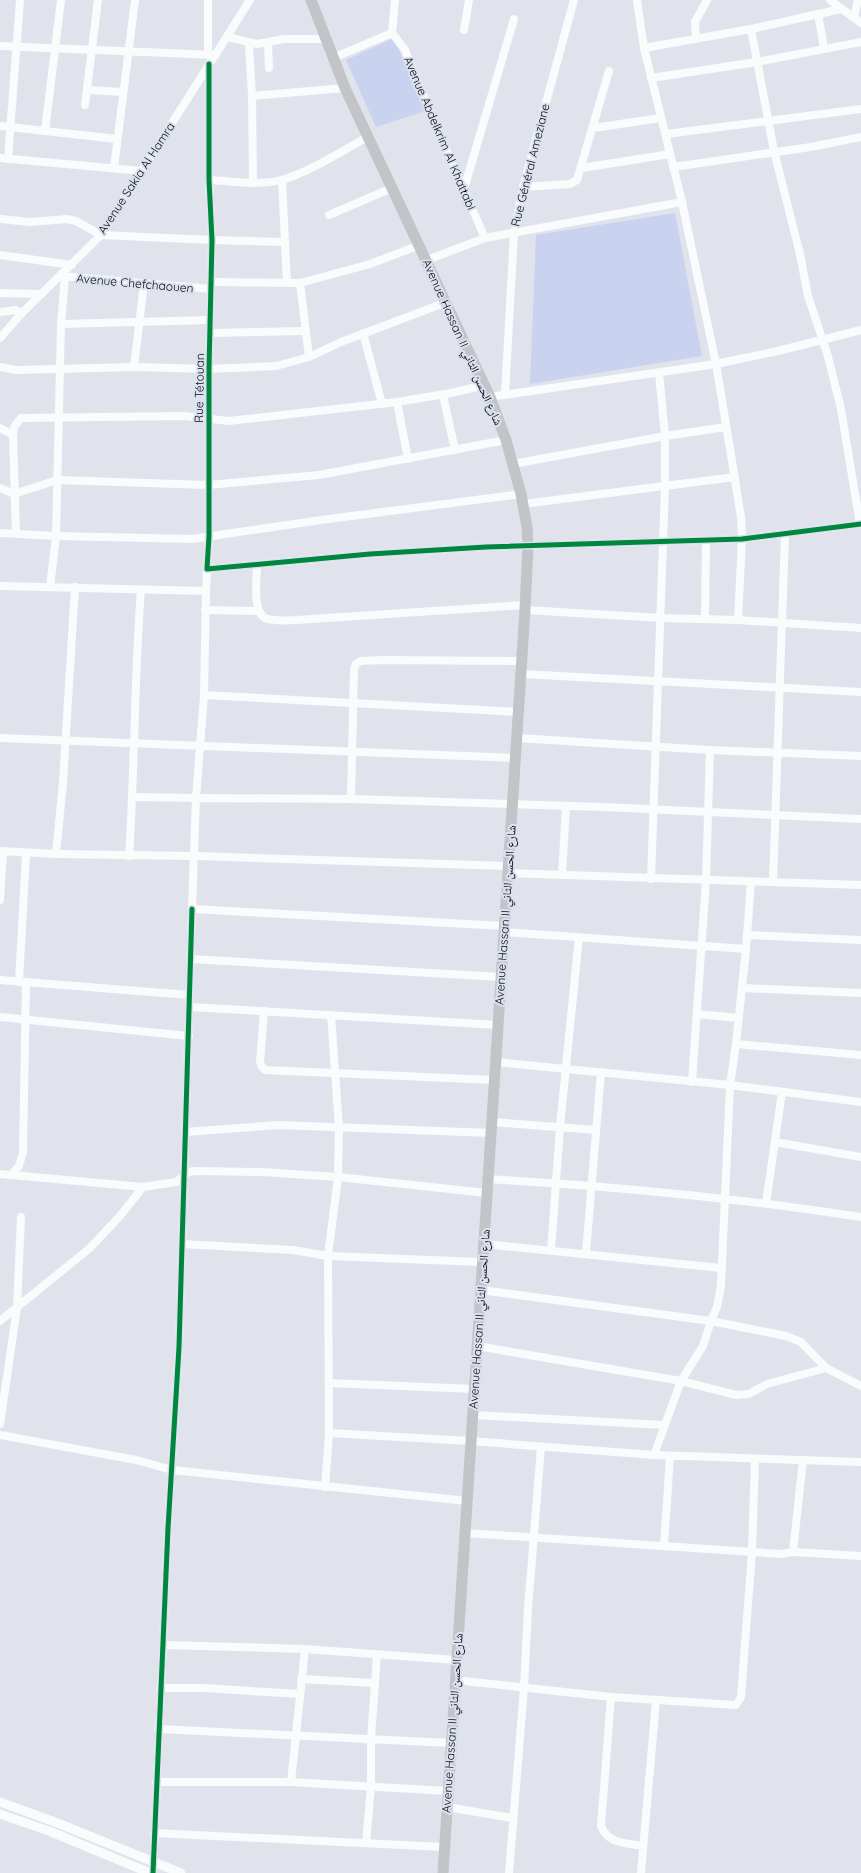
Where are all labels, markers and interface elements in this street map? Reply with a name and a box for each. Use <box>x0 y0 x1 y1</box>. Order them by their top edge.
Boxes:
street label: Avenue Abdelkrim Al Khattabi <box>401 54 479 212</box>
street label: Rue Général Ameziane <box>507 102 553 228</box>
street label: Avenue Sakia Al Hamra <box>94 119 178 237</box>
street label: Avenue Hassan II شارع الحسن الثاني <box>417 257 507 429</box>
street label: Avenue Chefchaouen <box>76 270 194 296</box>
street label: Rue Tétouan <box>191 353 207 423</box>
street label: Avenue Hassan II شارع الحسن الثاني <box>491 824 522 1006</box>
street label: Avenue Hassan II شارع الحسن الثاني <box>465 1228 496 1410</box>
street label: Avenue Hassan II شارع الحسن الثاني <box>438 1632 469 1814</box>

